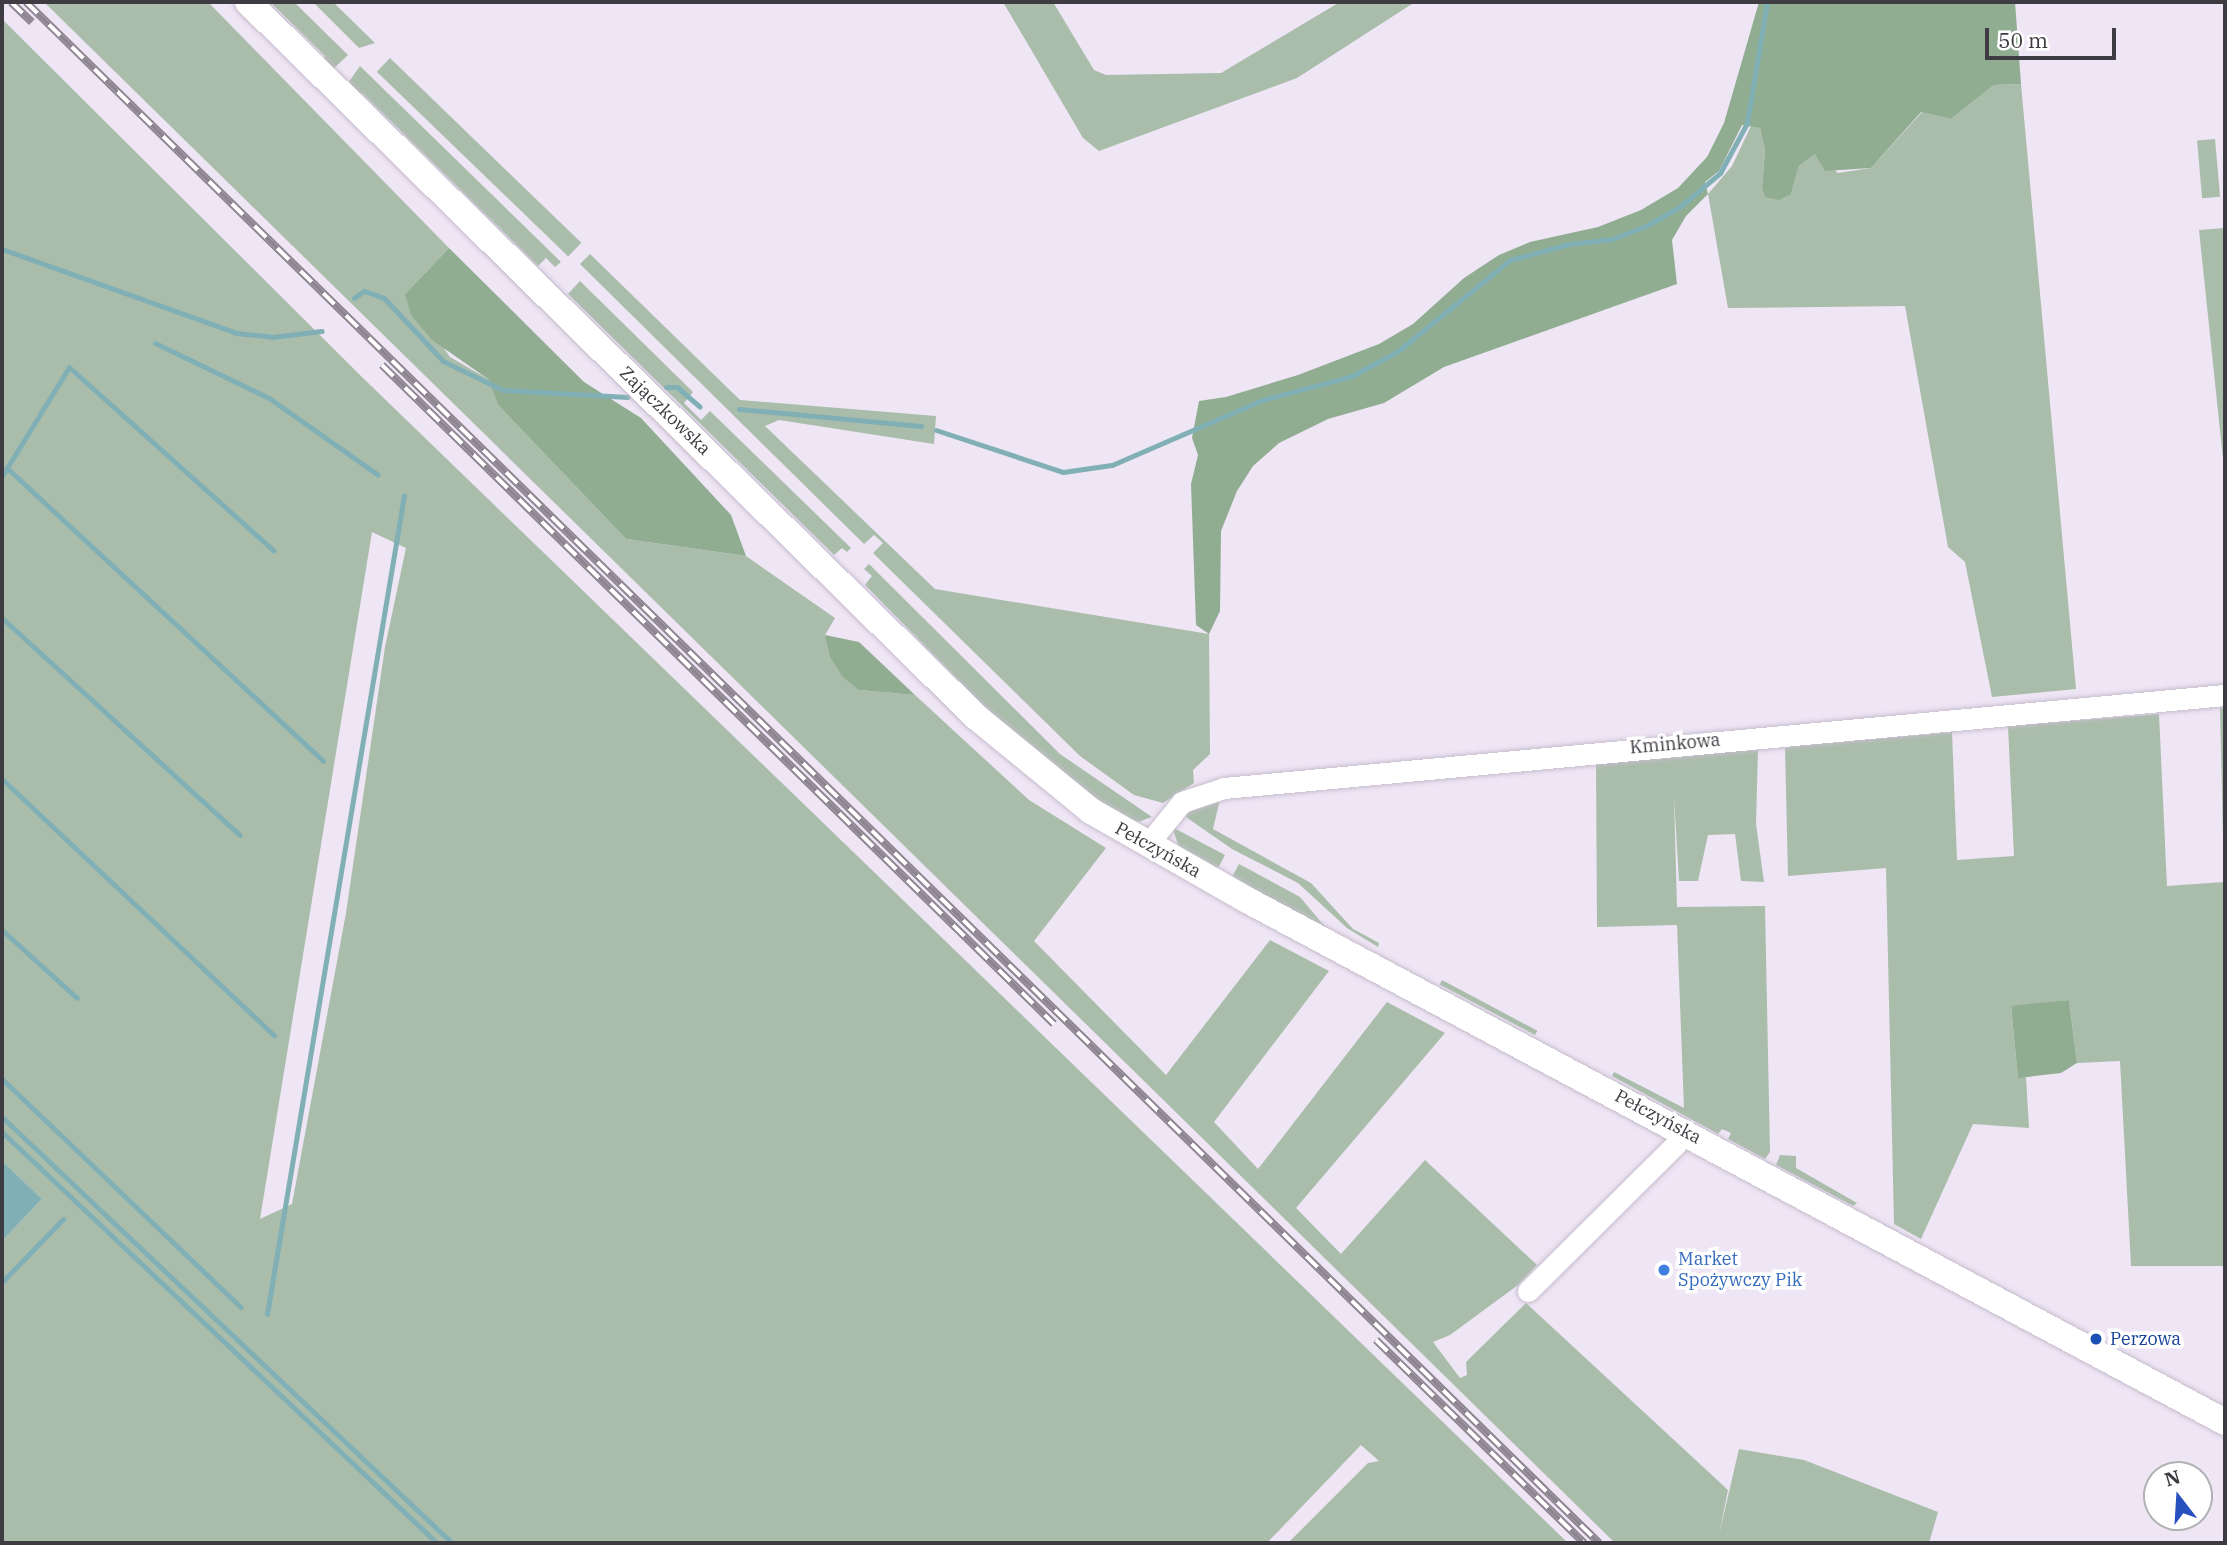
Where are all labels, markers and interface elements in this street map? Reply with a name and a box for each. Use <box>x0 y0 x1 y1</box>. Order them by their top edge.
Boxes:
scale bar <box>1989 14 2120 58</box>
text: 50 m <box>1998 26 2048 54</box>
street label: Zajączkowska <box>615 362 715 460</box>
street label: Kminkowa <box>1629 729 1721 759</box>
street label: Pełczyńska <box>1111 818 1205 882</box>
street label: Pełczyńska <box>1611 1085 1705 1149</box>
place label: Market Spożywczy Pik <box>1678 1249 1802 1292</box>
marker: Market Spożywczy Pik <box>1656 1262 1672 1278</box>
place label: Perzowa <box>2110 1328 2181 1350</box>
marker: Perzowa <box>2088 1331 2104 1347</box>
north arrow <box>2143 1461 2213 1531</box>
text: N <box>2162 1464 2183 1492</box>

